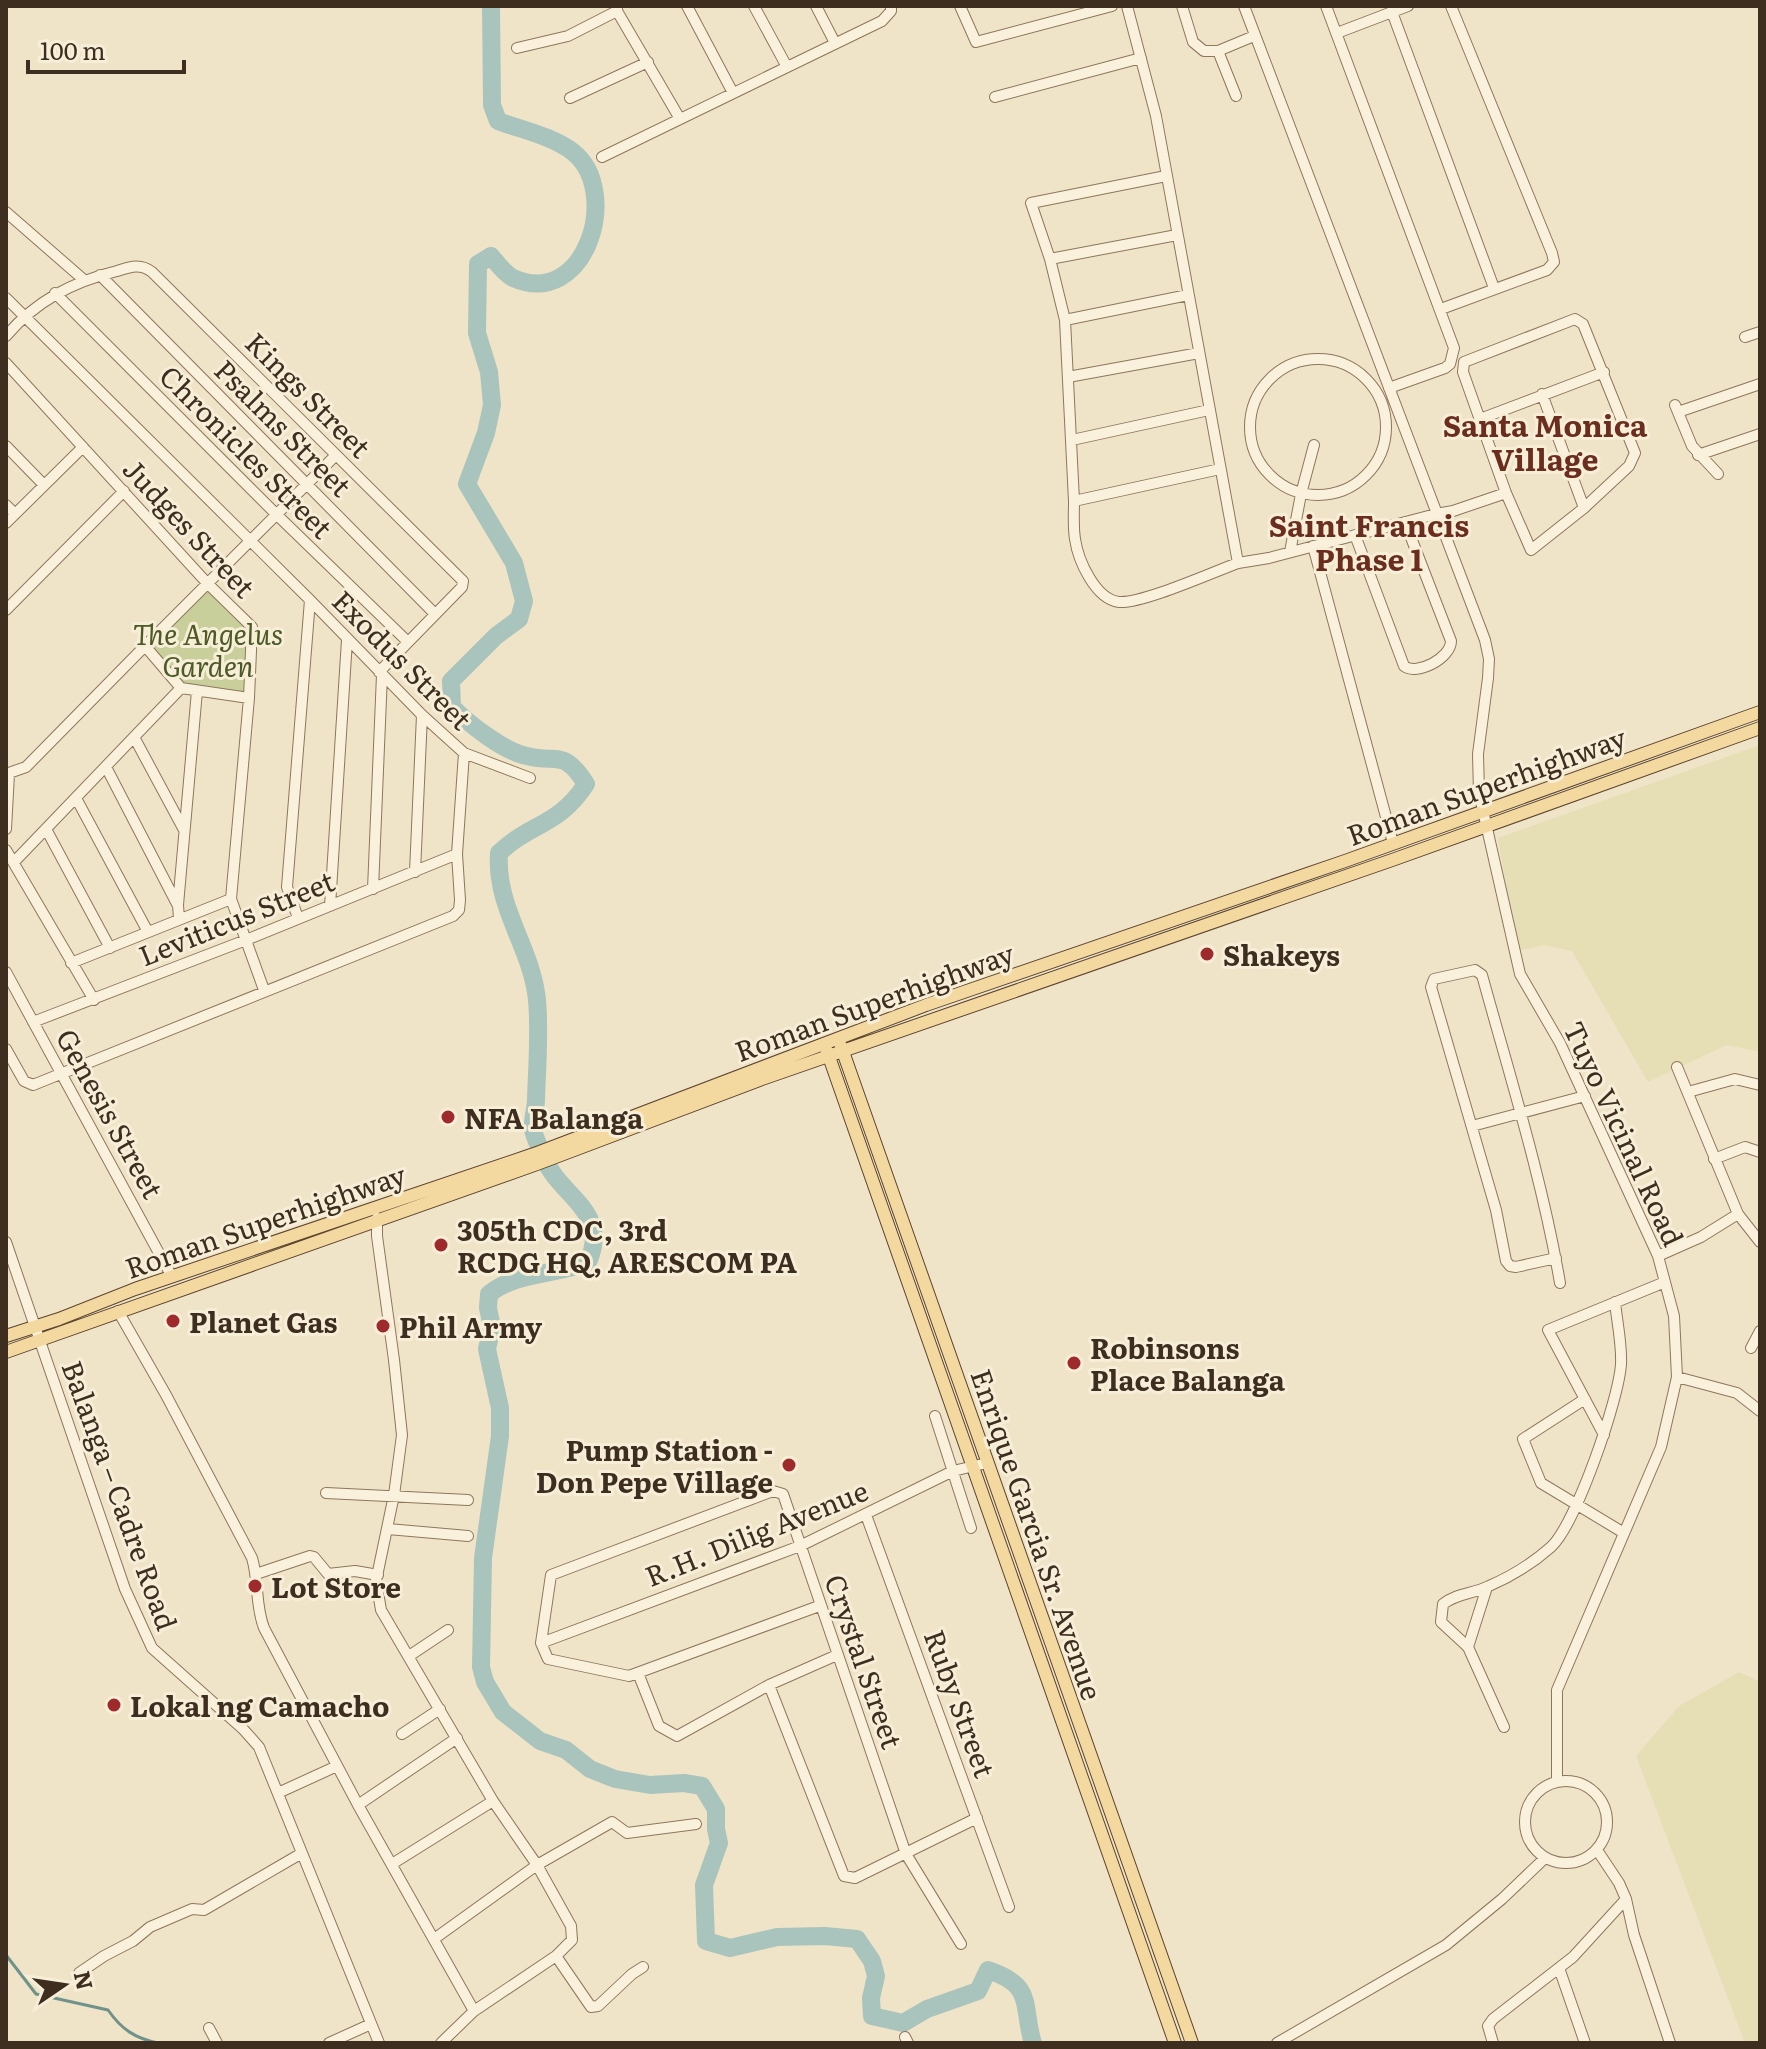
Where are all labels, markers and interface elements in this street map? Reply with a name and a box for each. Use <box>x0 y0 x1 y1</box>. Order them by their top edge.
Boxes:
scale bar <box>28 24 184 74</box>
text: 100 m <box>40 32 106 67</box>
street label: Kings Street <box>237 322 382 467</box>
street label: Psalms Street <box>206 349 363 506</box>
street label: Chronicles Street <box>151 355 344 548</box>
district label: Santa Monica Village <box>1443 402 1648 480</box>
street label: Judges Street <box>114 448 266 607</box>
district label: Saint Francis Phase 1 <box>1269 502 1469 580</box>
street label: Exodus Street <box>324 580 483 739</box>
park label: The Angelus Garden <box>133 612 283 686</box>
street label: Roman Superhighway <box>1341 715 1632 855</box>
street label: Leviticus Street <box>132 858 341 975</box>
street label: Roman Superhighway <box>729 931 1020 1071</box>
place label: Shakeys <box>1223 933 1340 975</box>
marker: Shakeys <box>1198 945 1216 963</box>
street label: Tuyo Vicinal Road <box>1554 1014 1696 1252</box>
street label: Genesis Street <box>47 1021 175 1206</box>
place label: NFA Balanga <box>464 1096 644 1138</box>
marker: NFA Balanga <box>439 1108 457 1126</box>
street label: Roman Superhighway <box>119 1152 412 1288</box>
place label: 305th CDC, 3rd RCDG HQ, ARESCOM PA <box>457 1208 797 1282</box>
marker: 305th CDC, 3rd RCDG HQ, ARESCOM PA <box>432 1236 450 1254</box>
place label: Planet Gas <box>189 1300 338 1342</box>
place label: Phil Army <box>399 1305 543 1347</box>
marker: Planet Gas <box>164 1312 182 1330</box>
marker: Phil Army <box>374 1317 392 1335</box>
place label: Robinsons Place Balanga <box>1090 1326 1286 1400</box>
street label: Balanga – Cadre Road <box>53 1354 189 1636</box>
marker: Robinsons Place Balanga <box>1065 1354 1083 1372</box>
street label: Enrique Garcia Sr. Avenue <box>962 1363 1114 1705</box>
place label: Pump Station - Don Pepe Village <box>536 1428 773 1502</box>
marker: Pump Station - Don Pepe Village <box>780 1456 798 1474</box>
street label: R.H. Dilig Avenue <box>638 1468 874 1596</box>
place label: Lot Store <box>271 1565 401 1607</box>
street label: Crystal Street <box>816 1568 915 1754</box>
marker: Lot Store <box>246 1577 264 1595</box>
street label: Ruby Street <box>915 1623 1007 1783</box>
place label: Lokal ng Camacho <box>130 1684 389 1726</box>
marker: Lokal ng Camacho <box>105 1696 123 1714</box>
north arrow <box>24 1945 104 2025</box>
text: N <box>67 1967 103 1993</box>

